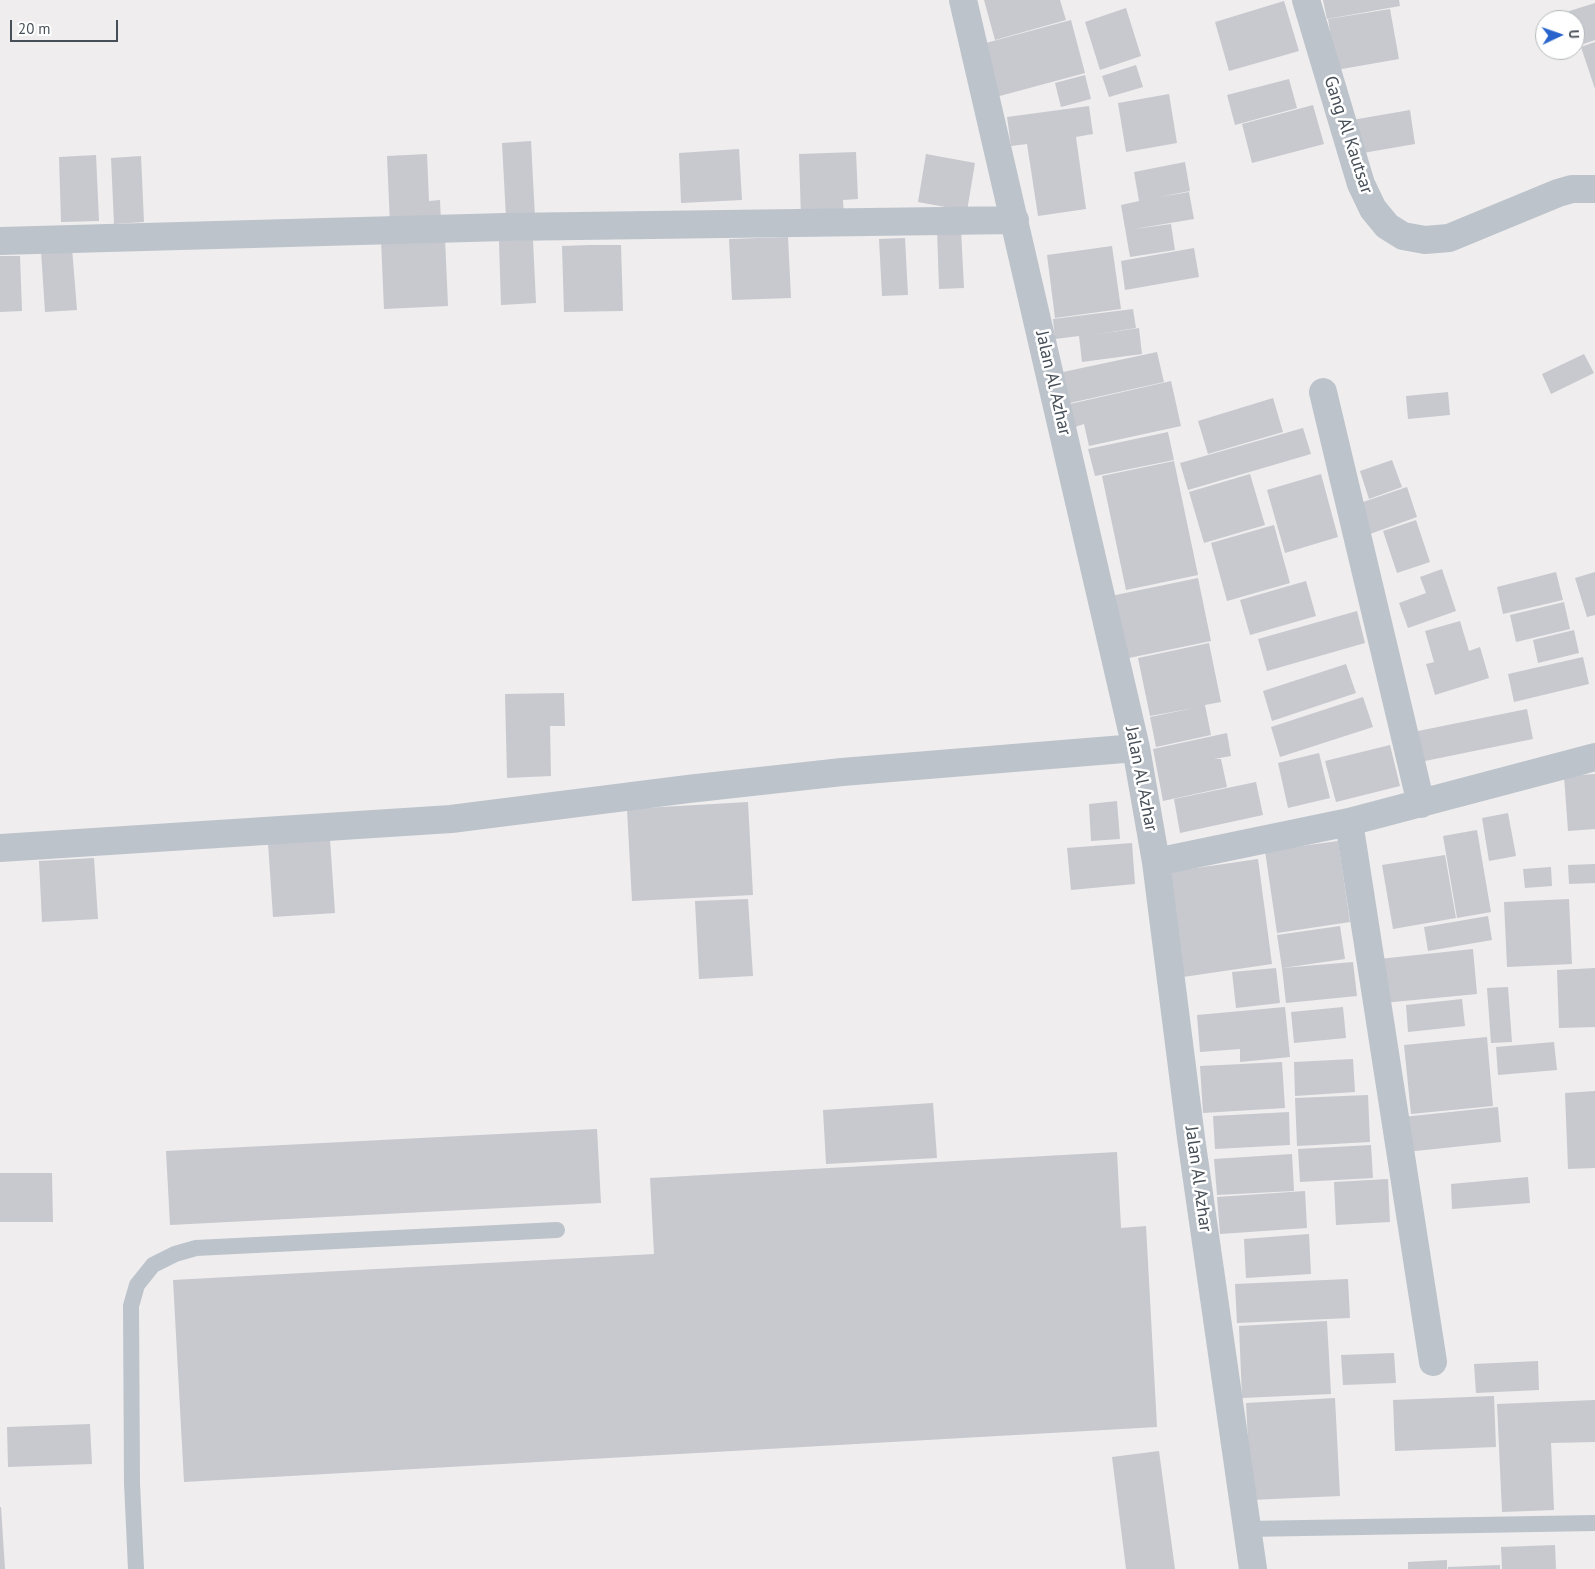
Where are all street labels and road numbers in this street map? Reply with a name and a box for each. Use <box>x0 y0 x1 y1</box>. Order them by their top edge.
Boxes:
street label: Gang Al Kautsar <box>1319 73 1377 197</box>
street label: Jalan Al Azhar <box>1030 329 1076 437</box>
street label: Jalan Al Azhar <box>1120 725 1162 833</box>
street label: Jalan Al Azhar <box>1180 1125 1216 1233</box>

